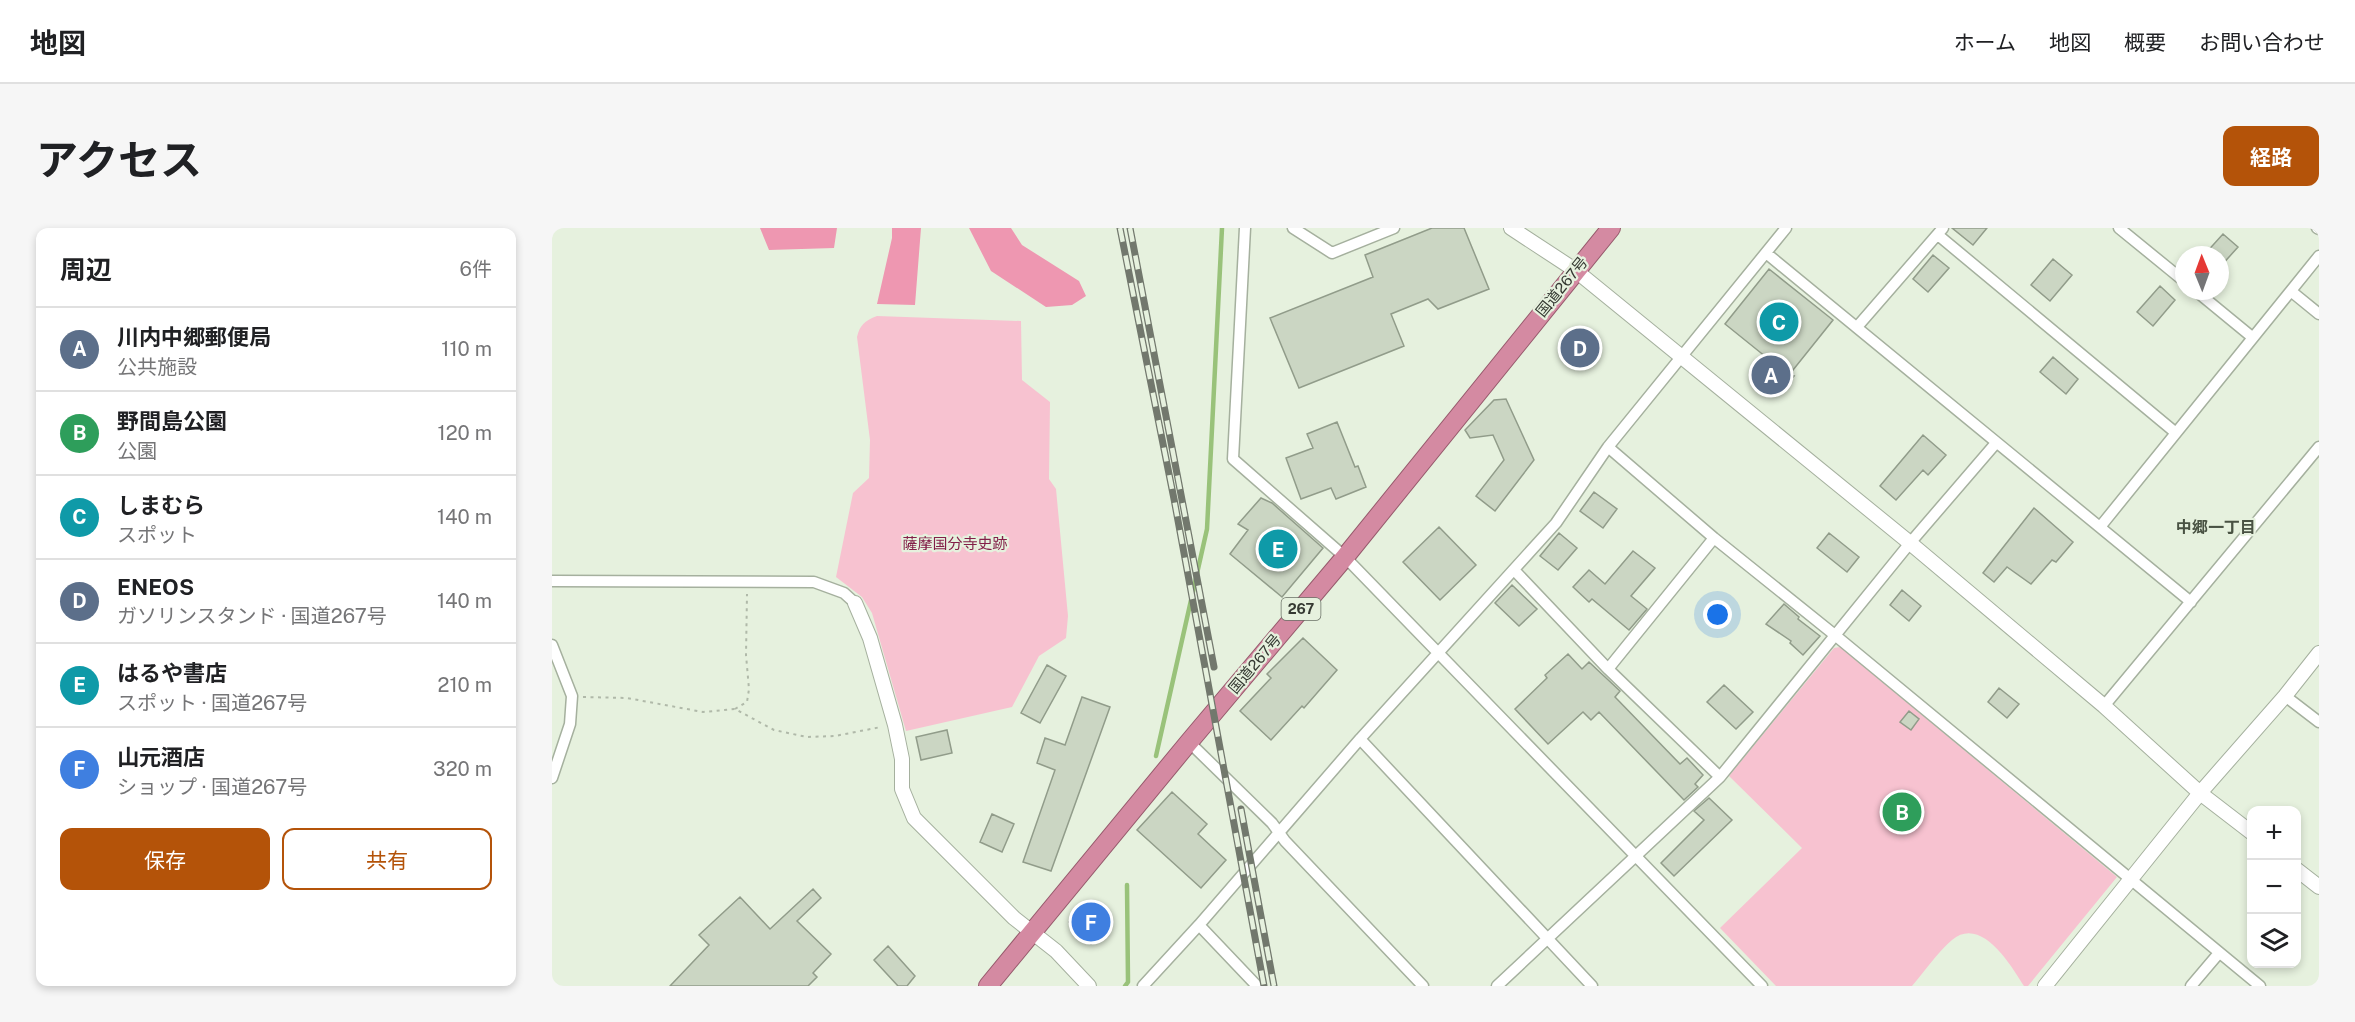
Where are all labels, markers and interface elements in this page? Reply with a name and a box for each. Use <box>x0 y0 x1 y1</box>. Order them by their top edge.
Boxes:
text: 地図 <box>30 26 86 59</box>
text: ホーム <box>1954 30 2016 55</box>
text: 地図 <box>2049 30 2091 55</box>
text: 概要 <box>2124 30 2166 55</box>
text: お問い合わせ <box>2199 30 2325 55</box>
button: 経路 <box>2223 126 2319 186</box>
text: アクセス <box>36 135 202 184</box>
north arrow <box>2175 246 2229 300</box>
street label: 国道267号 <box>1532 253 1591 320</box>
text: 周辺 <box>60 254 112 285</box>
text: 6件 <box>460 257 492 281</box>
pin: C <box>1760 300 1798 344</box>
text: 川内中郷郵便局 <box>117 324 271 350</box>
pin: D <box>1560 326 1600 370</box>
text: A <box>72 337 87 361</box>
text: 110 m <box>441 337 492 361</box>
pin: A <box>1752 352 1790 398</box>
text: 公共施設 <box>117 355 197 379</box>
text: 野間島公園 <box>117 408 227 434</box>
text: B <box>73 421 86 445</box>
text: 120 m <box>438 421 492 445</box>
text: 公園 <box>117 439 157 463</box>
text: しまむら <box>117 492 205 518</box>
text: C <box>72 505 87 529</box>
text: 140 m <box>437 505 492 529</box>
district label: 中郷一丁目 <box>2176 518 2256 537</box>
text: スポット <box>117 523 197 547</box>
pin: E <box>1258 526 1298 572</box>
park label: 薩摩国分寺史跡 <box>902 535 1008 552</box>
text: ENEOS <box>117 574 194 600</box>
text: D <box>72 589 87 613</box>
text: 140 m <box>437 589 492 613</box>
road number: 267 <box>1282 598 1320 620</box>
your location <box>1703 600 1732 629</box>
text: ガソリンスタンド · 国道267号 <box>117 604 387 628</box>
street label: 国道267号 <box>1225 631 1284 697</box>
text: はるや書店 <box>117 660 227 686</box>
text: E <box>73 673 86 697</box>
text: 210 m <box>438 673 492 697</box>
text: スポット · 国道267号 <box>117 691 307 715</box>
text: 山元酒店 <box>117 744 205 770</box>
text: F <box>73 757 86 781</box>
text: 320 m <box>433 757 492 781</box>
text: ショップ · 国道267号 <box>117 775 307 799</box>
pin: B <box>1882 790 1922 834</box>
map controls <box>2247 806 2301 968</box>
button: + <box>2247 806 2301 860</box>
button: 保存 <box>60 828 270 890</box>
button: 共有 <box>282 828 492 890</box>
button: − <box>2247 860 2301 914</box>
pin: F <box>1072 900 1110 944</box>
button: layers <box>2247 914 2301 968</box>

